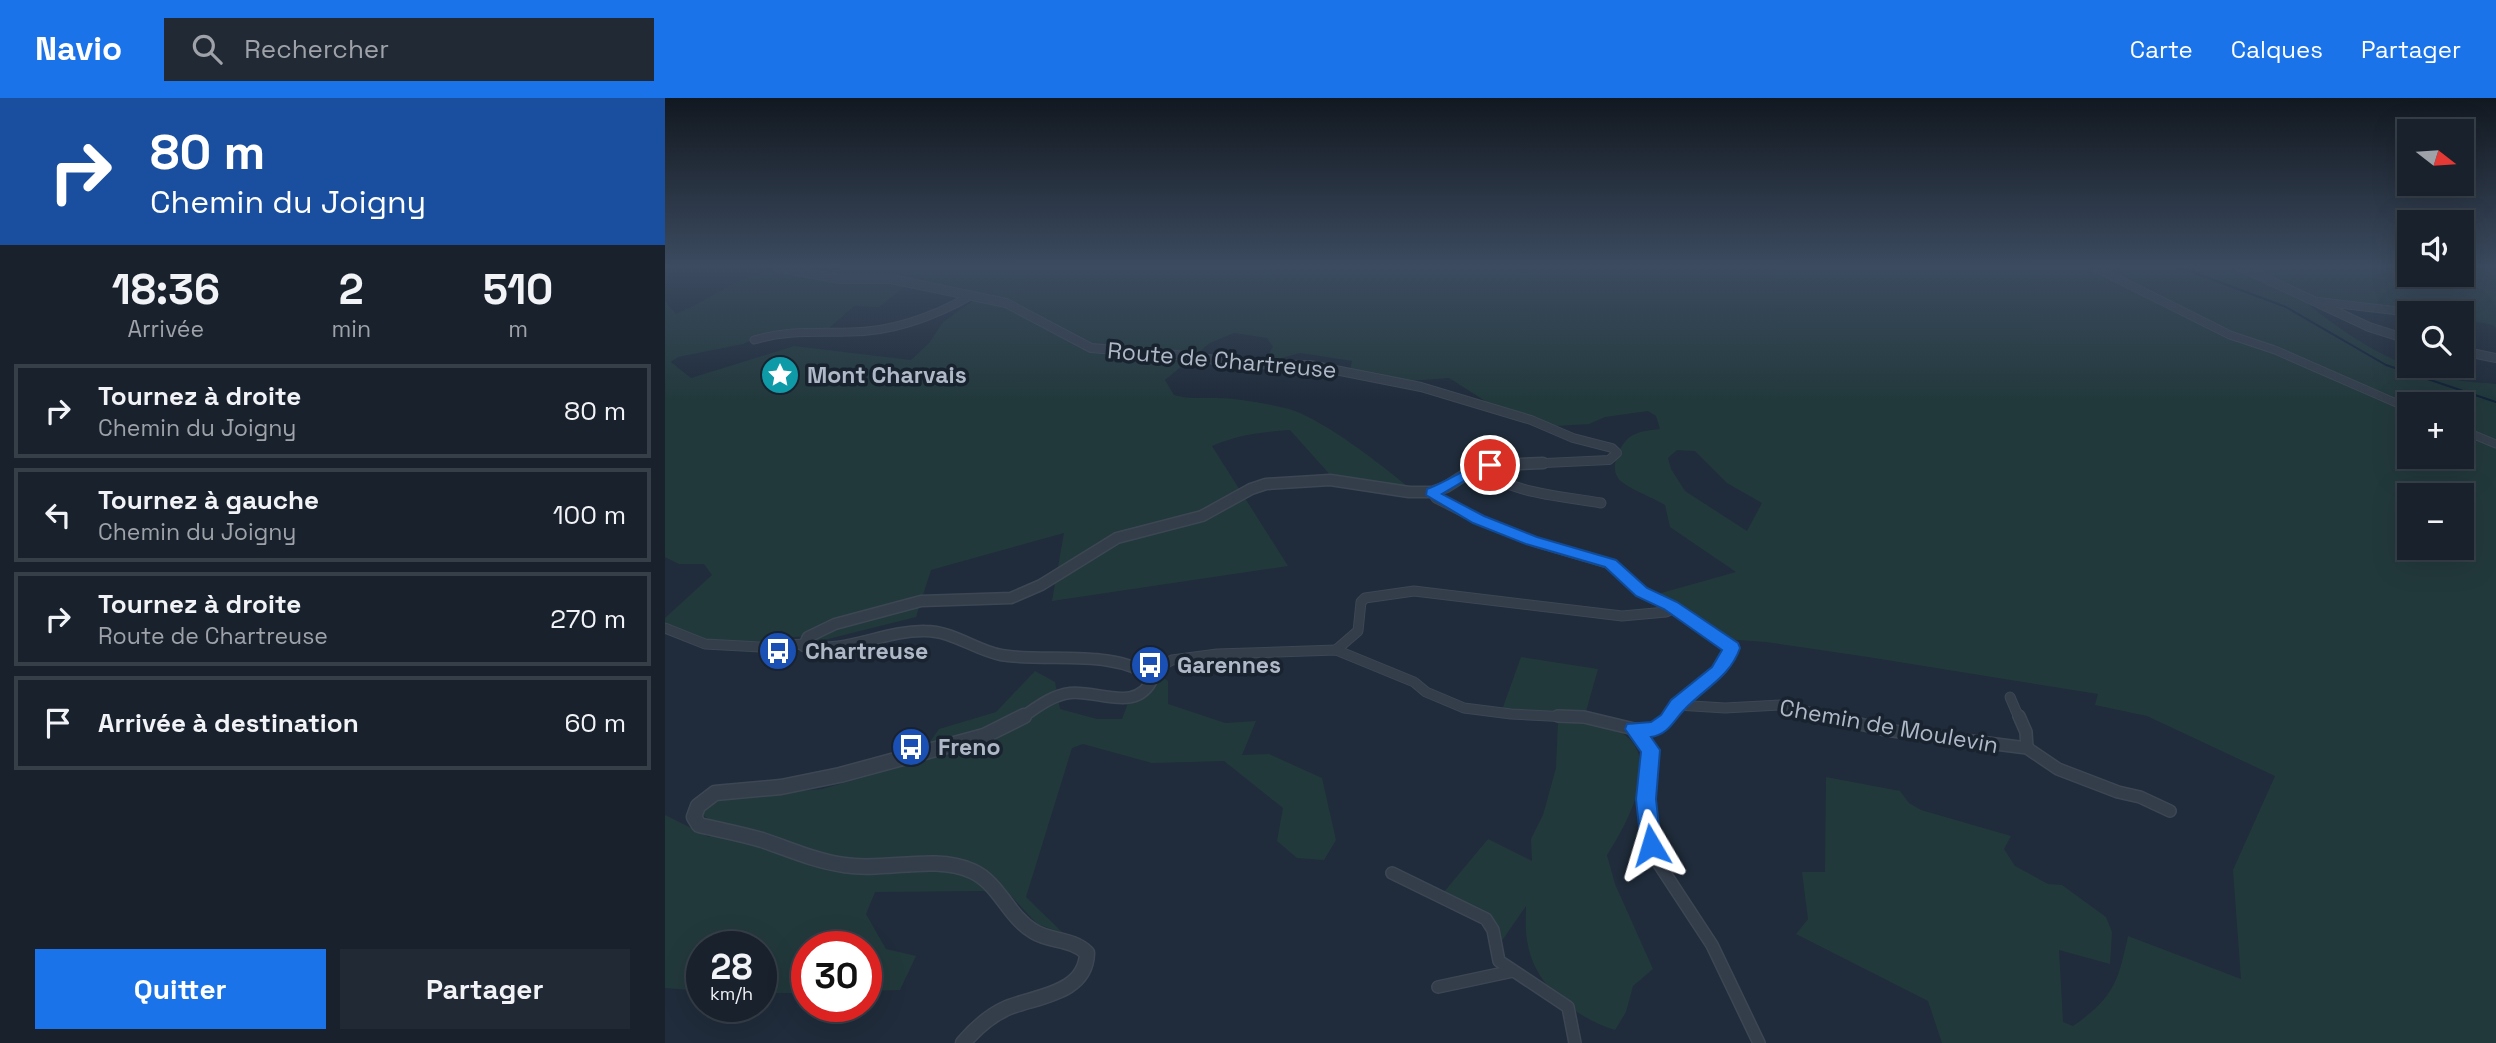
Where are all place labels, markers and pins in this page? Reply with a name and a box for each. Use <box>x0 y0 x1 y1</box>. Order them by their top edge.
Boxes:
place icon: Mont Charvais <box>759 354 801 396</box>
place label: Mont Charvais <box>807 360 967 390</box>
pin <box>1460 435 1520 495</box>
bus stop icon: Chartreuse <box>757 630 799 672</box>
place label: Chartreuse <box>805 636 928 666</box>
bus stop icon: Garennes <box>1129 644 1171 686</box>
place label: Garennes <box>1177 650 1281 680</box>
bus stop icon: Freno <box>890 726 932 768</box>
place label: Freno <box>938 732 1001 762</box>

